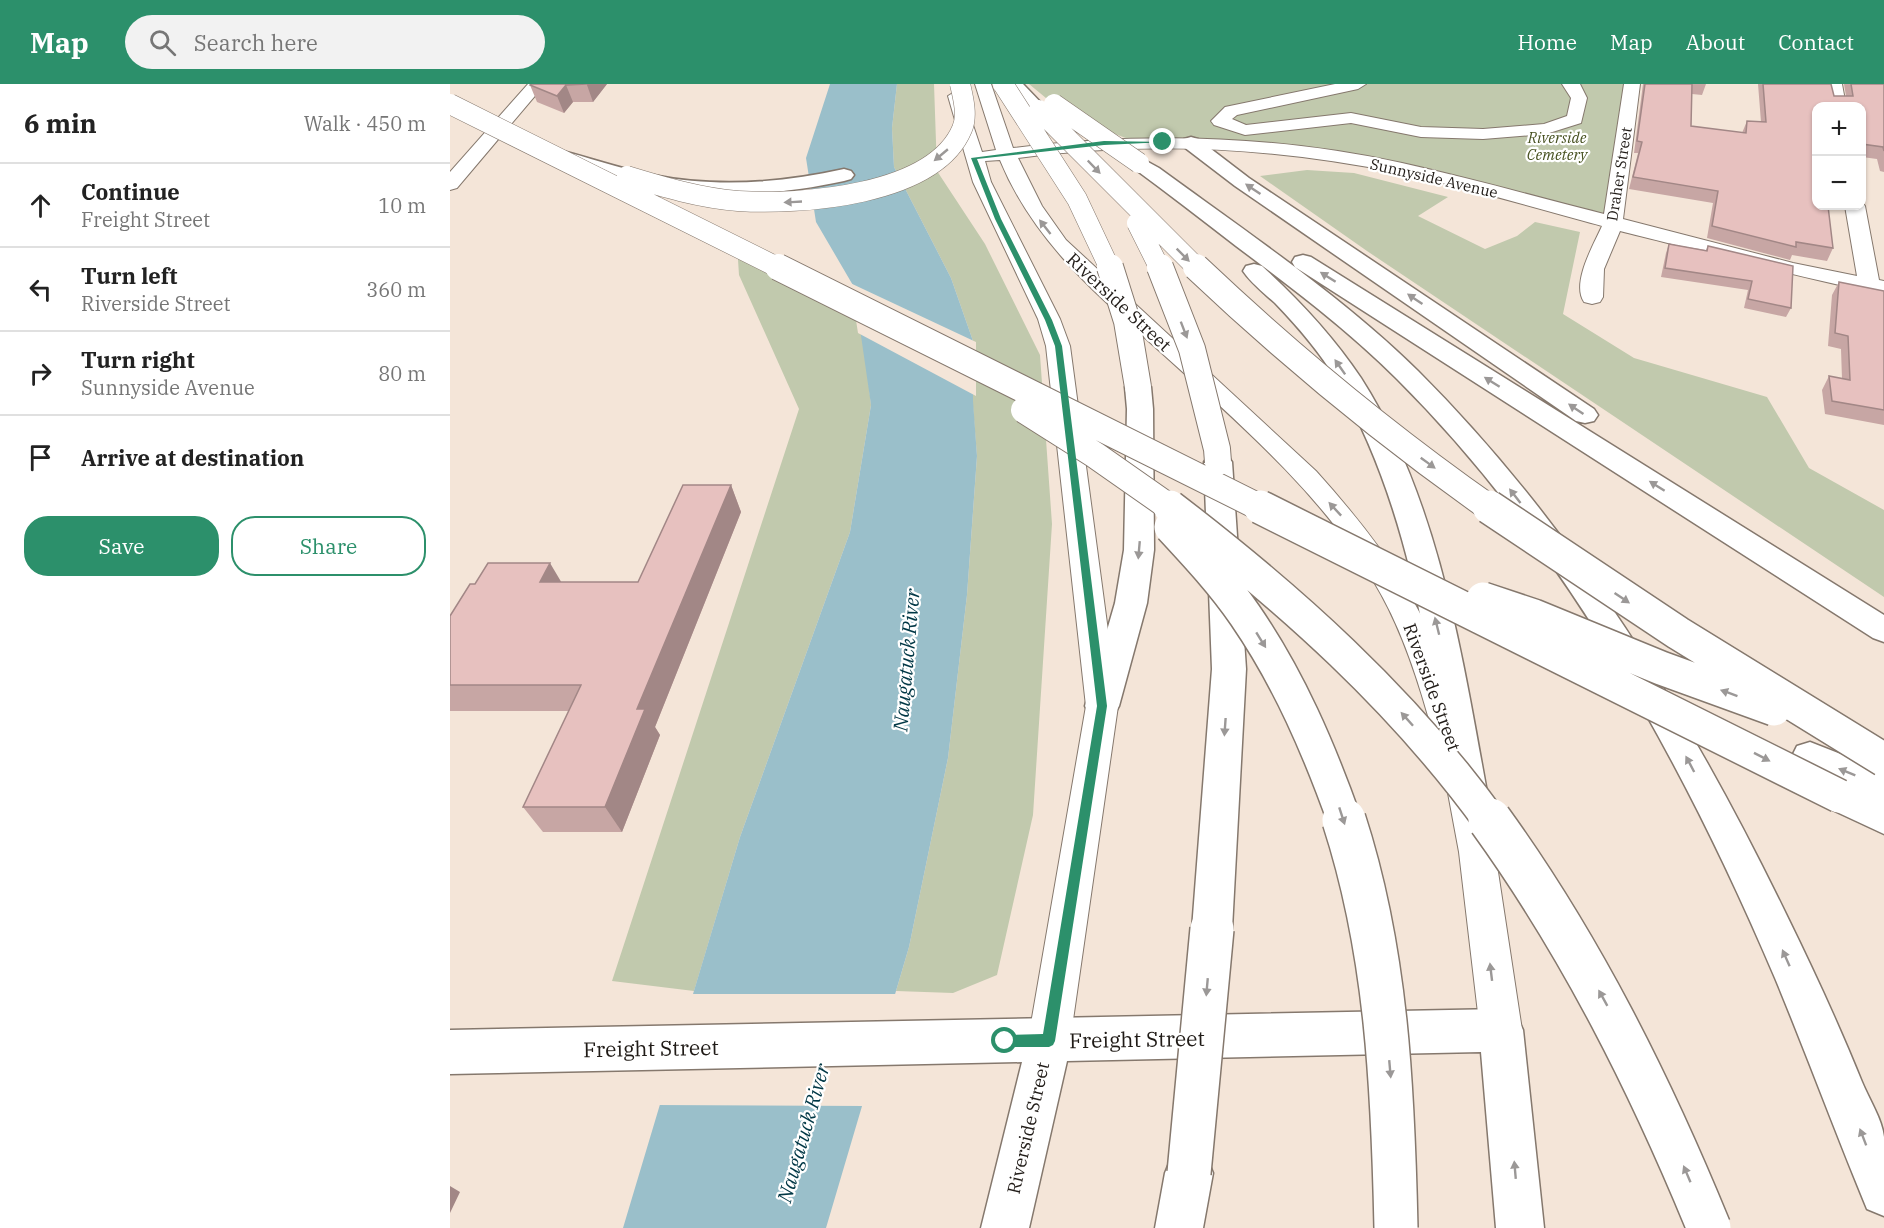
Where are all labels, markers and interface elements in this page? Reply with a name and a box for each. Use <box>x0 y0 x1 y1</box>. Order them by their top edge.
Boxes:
search box <box>125 15 545 69</box>
text: Map <box>30 24 89 61</box>
icon: search <box>146 26 179 59</box>
text: Search here <box>194 28 318 57</box>
text: Home <box>1517 28 1577 56</box>
text: Map <box>1610 28 1653 56</box>
text: About <box>1686 28 1745 56</box>
text: Contact <box>1778 28 1854 56</box>
map controls <box>1812 102 1866 210</box>
button: + <box>1812 102 1866 156</box>
text: 6 min <box>24 106 97 140</box>
text: Walk · 450 m <box>304 110 426 137</box>
street label: Draher Street <box>1602 126 1636 222</box>
route end <box>1149 128 1175 154</box>
park label: Riverside Cemetery <box>1527 128 1588 164</box>
one-way arrow <box>933 149 949 162</box>
street label: Sunnyside Avenue <box>1368 154 1500 202</box>
button: − <box>1812 156 1866 210</box>
one-way arrow <box>1087 159 1100 174</box>
text: Continue <box>81 177 180 206</box>
one-way arrow <box>1246 183 1262 195</box>
icon: ahead <box>24 189 57 222</box>
text: 10 m <box>378 192 426 219</box>
one-way arrow <box>784 197 803 206</box>
text: Freight Street <box>81 206 210 233</box>
one-way arrow <box>1040 219 1052 234</box>
street label: Riverside Street <box>1062 248 1176 356</box>
one-way arrow <box>1175 248 1190 262</box>
text: Turn left <box>81 261 177 290</box>
one-way arrow <box>1320 272 1336 283</box>
icon: left <box>24 273 57 306</box>
text: 360 m <box>366 276 426 303</box>
text: Riverside Street <box>81 290 231 317</box>
one-way arrow <box>1407 293 1423 305</box>
one-way arrow <box>1180 321 1190 339</box>
text: Turn right <box>81 345 195 374</box>
icon: right <box>24 357 57 390</box>
one-way arrow <box>1334 359 1346 375</box>
text: 80 m <box>378 360 426 387</box>
text: Sunnyside Avenue <box>81 374 255 401</box>
one-way arrow <box>1484 376 1501 387</box>
one-way arrow <box>1568 403 1584 415</box>
icon: arrive <box>24 441 57 474</box>
text: Arrive at destination <box>81 443 304 472</box>
one-way arrow <box>1420 456 1435 468</box>
one-way arrow <box>1649 481 1665 492</box>
one-way arrow <box>1508 488 1521 504</box>
one-way arrow <box>1328 502 1342 517</box>
button: Save <box>24 516 219 576</box>
button: Share <box>231 516 426 576</box>
one-way arrow <box>1134 541 1143 560</box>
water label: Naugatuck River <box>886 586 926 733</box>
one-way arrow <box>1614 592 1630 603</box>
one-way arrow <box>1432 617 1441 636</box>
street label: Riverside Street <box>1398 620 1466 754</box>
one-way arrow <box>1255 631 1266 648</box>
one-way arrow <box>1720 688 1738 698</box>
one-way arrow <box>1400 711 1414 726</box>
one-way arrow <box>1220 718 1230 737</box>
one-way arrow <box>1754 752 1771 762</box>
one-way arrow <box>1685 756 1695 773</box>
one-way arrow <box>1838 767 1856 776</box>
one-way arrow <box>1338 807 1347 825</box>
one-way arrow <box>1782 949 1791 966</box>
one-way arrow <box>1486 962 1496 981</box>
one-way arrow <box>1202 977 1212 996</box>
one-way arrow <box>1597 990 1608 1006</box>
street label: Freight Street <box>1069 1024 1205 1054</box>
route start <box>991 1027 1017 1053</box>
street label: Freight Street <box>583 1033 719 1063</box>
water label: Naugatuck River <box>770 1059 836 1206</box>
street label: Riverside Street <box>1002 1060 1054 1196</box>
one-way arrow <box>1385 1060 1394 1079</box>
one-way arrow <box>1857 1128 1867 1146</box>
one-way arrow <box>1510 1160 1520 1179</box>
one-way arrow <box>1682 1164 1692 1182</box>

